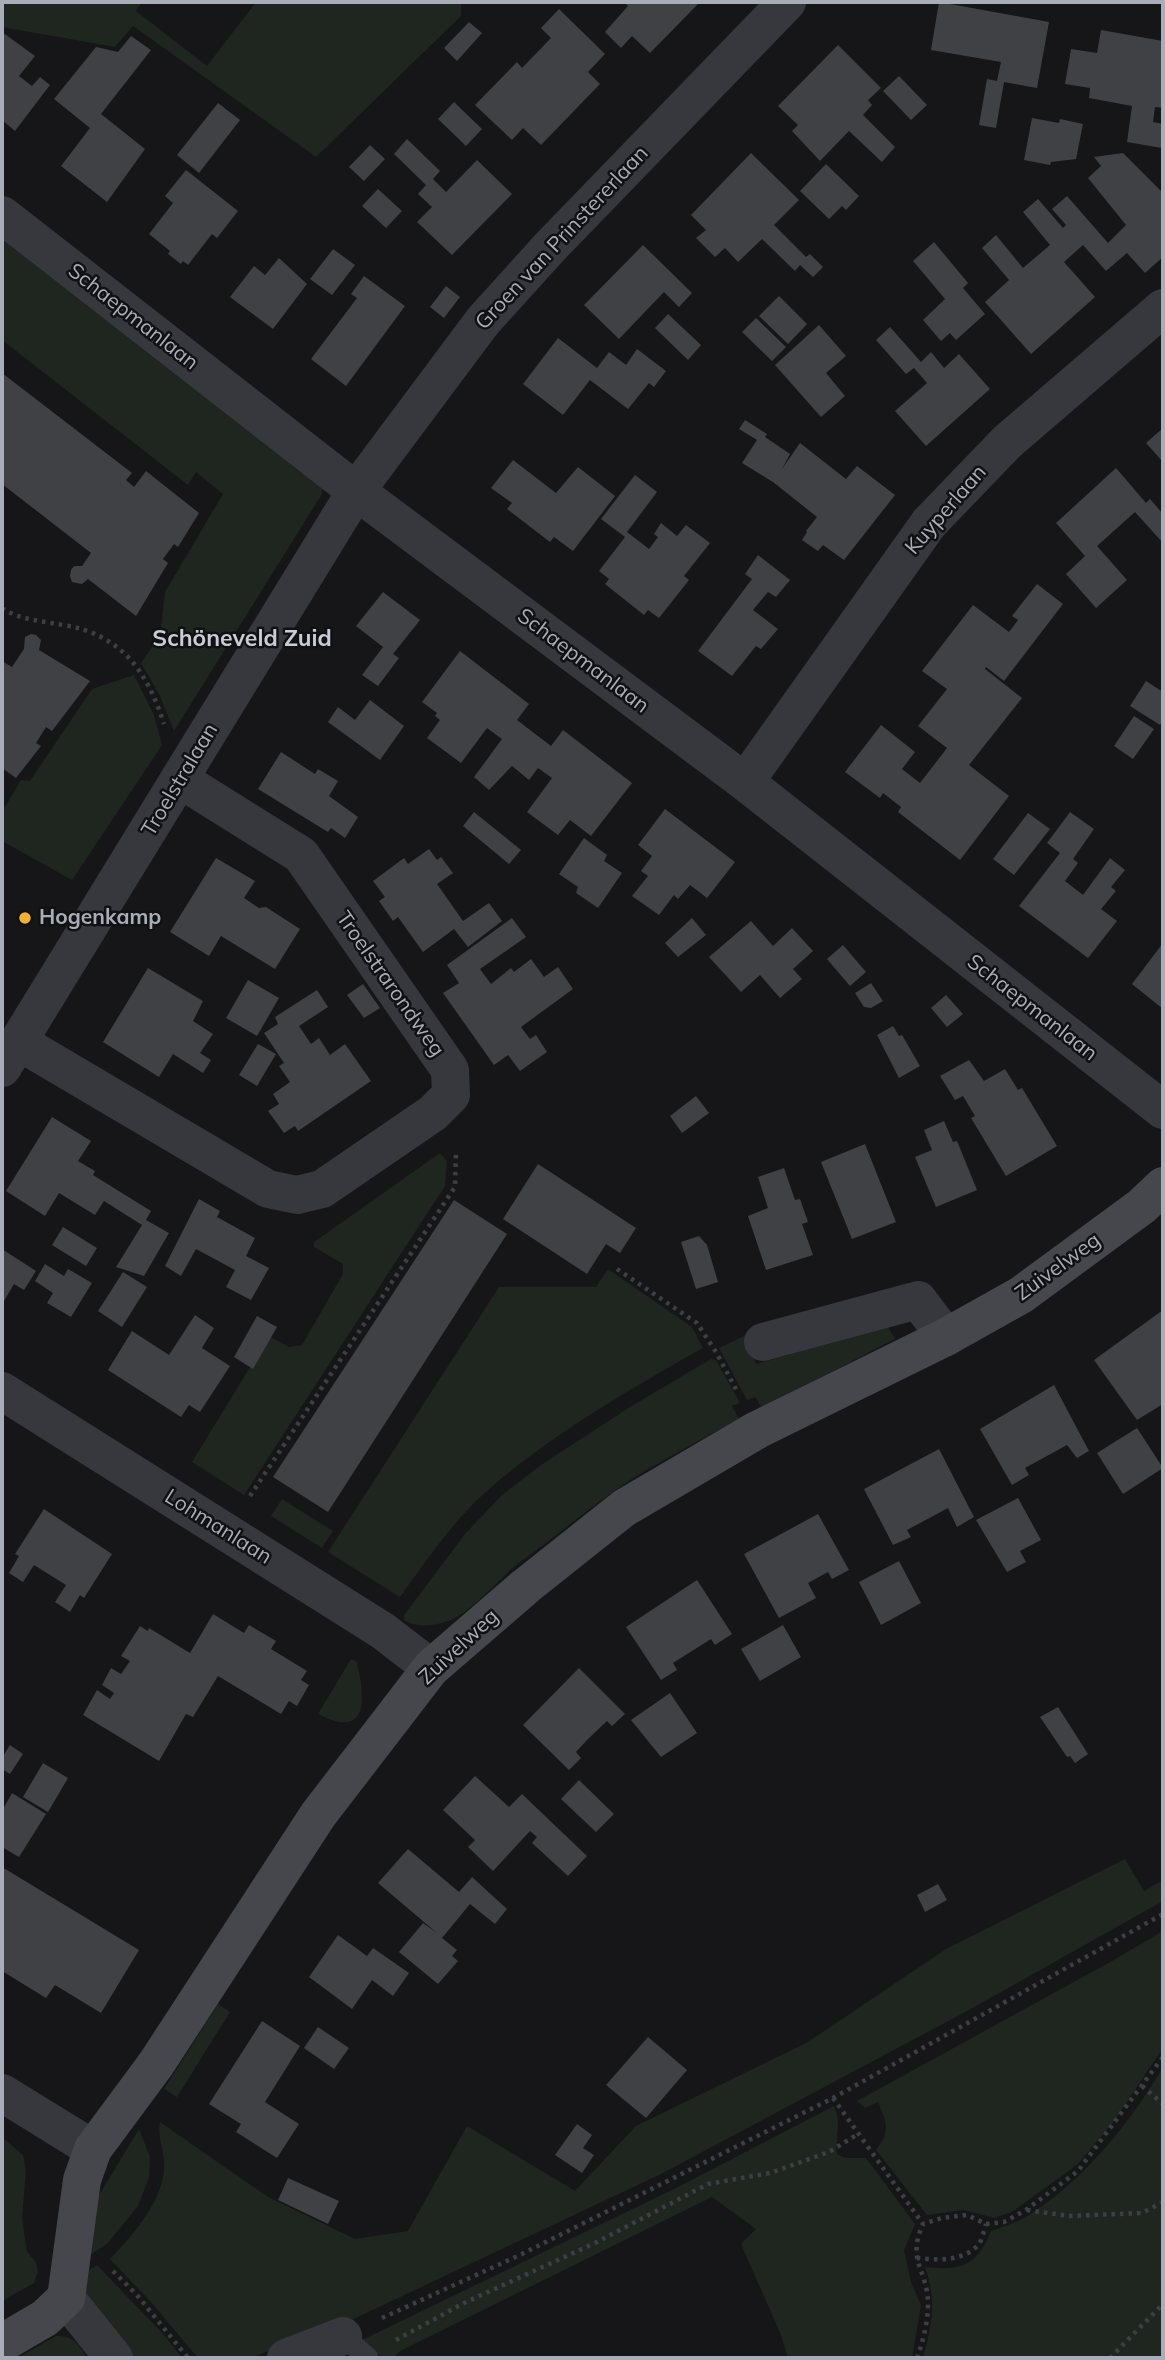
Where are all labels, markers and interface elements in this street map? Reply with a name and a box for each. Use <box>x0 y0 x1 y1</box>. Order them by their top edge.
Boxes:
street label: Groen van Prinstererlaan <box>470 141 654 335</box>
street label: Schaepmanlaan <box>63 258 203 376</box>
street label: Kuyperlaan <box>900 460 992 560</box>
street label: Schaepmanlaan <box>512 603 654 719</box>
district label: Schöneveld Zuid <box>152 625 332 653</box>
street label: Troelstralaan <box>136 719 224 841</box>
place label: Hogenkamp <box>39 905 161 931</box>
street label: Troelstrarondweg <box>331 907 449 1061</box>
marker: Hogenkamp <box>17 910 33 926</box>
street label: Schaepmanlaan <box>962 949 1102 1067</box>
street label: Zuivelweg <box>1011 1228 1105 1306</box>
street label: Lohmanlaan <box>160 1484 276 1570</box>
street label: Zuivelweg <box>414 1604 504 1690</box>

